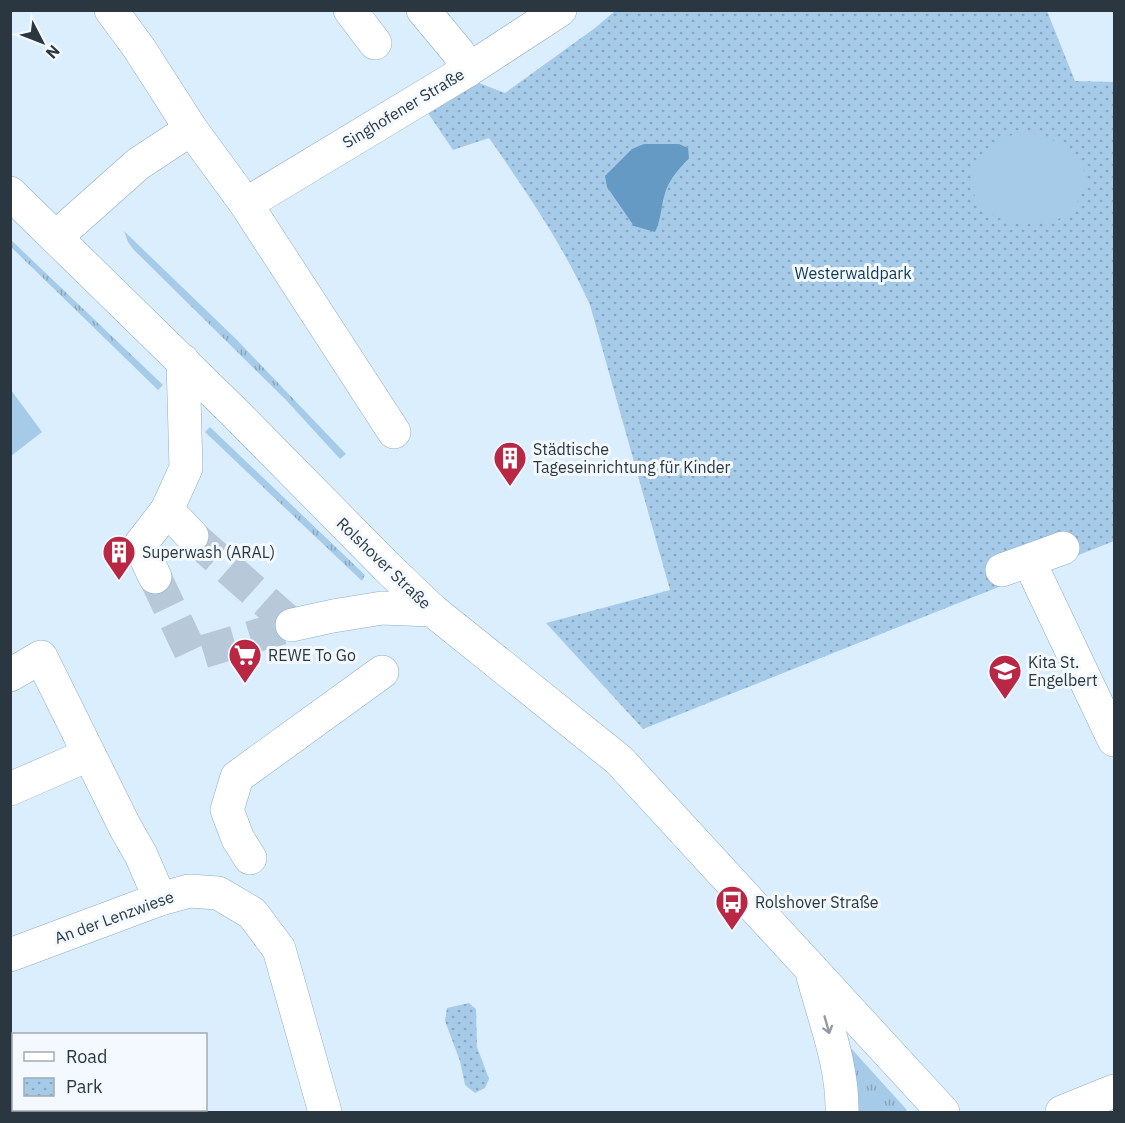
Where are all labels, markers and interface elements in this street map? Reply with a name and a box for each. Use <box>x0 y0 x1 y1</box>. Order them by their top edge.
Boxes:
north arrow <box>12 12 72 72</box>
text: N <box>42 41 64 63</box>
street label: Singhofener Straße <box>338 64 468 152</box>
park label: Westerwaldpark <box>794 263 912 283</box>
place label: Städtische Tageseinrichtung für Kinder <box>533 439 731 477</box>
building icon: Städtische Tageseinrichtung für Kinder <box>492 440 528 487</box>
street label: Rolshover Straße <box>333 513 436 613</box>
building icon: Superwash (ARAL) <box>101 534 137 581</box>
place label: Superwash (ARAL) <box>142 542 275 562</box>
supermarket icon: REWE To Go <box>227 637 263 684</box>
place label: REWE To Go <box>268 645 356 665</box>
place label: Kita St. Engelbert <box>1028 652 1098 690</box>
school or university icon: Kita St. Engelbert <box>987 653 1023 700</box>
bus stop icon: Rolshover Straße <box>714 884 750 931</box>
street label: An der Lenzwiese <box>52 886 177 948</box>
place label: Rolshover Straße <box>755 892 879 912</box>
one-way arrow <box>822 1015 833 1034</box>
legend <box>12 1033 207 1111</box>
text: Road <box>66 1045 107 1068</box>
text: Park <box>66 1075 103 1098</box>

